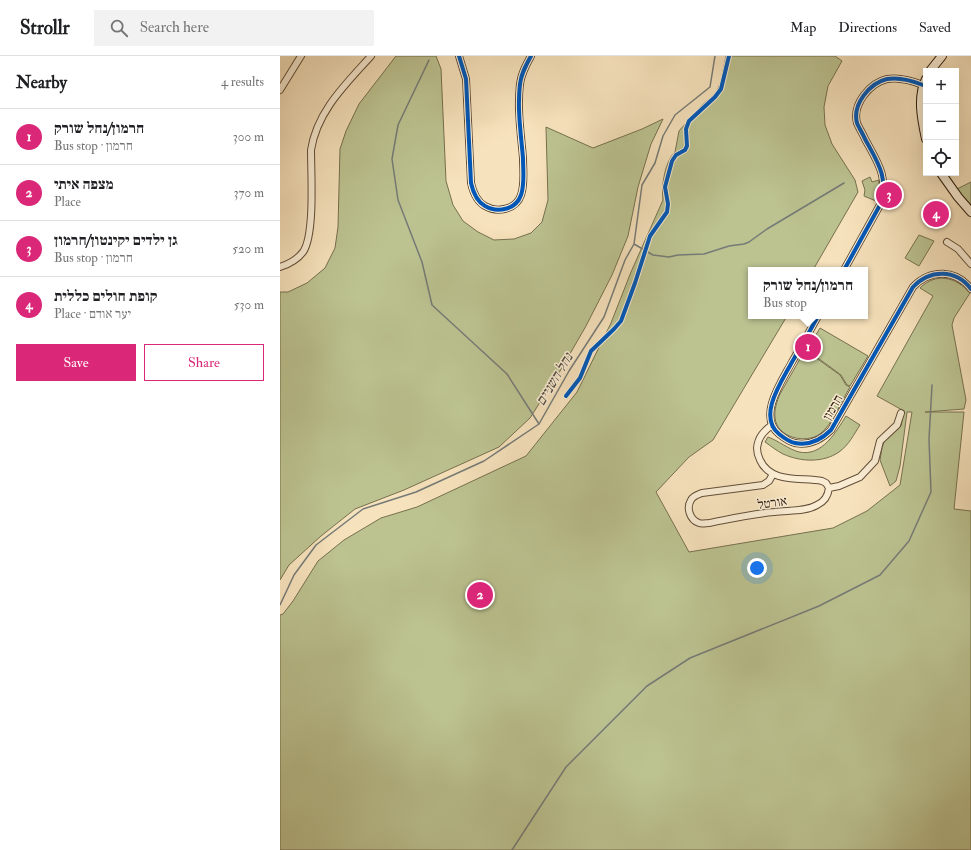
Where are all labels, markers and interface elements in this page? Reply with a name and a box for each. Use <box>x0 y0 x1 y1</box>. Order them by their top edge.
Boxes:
search box <box>94 10 374 46</box>
text: Strollr <box>20 16 70 40</box>
icon: search <box>108 17 130 39</box>
text: Search here <box>140 18 209 37</box>
text: Map <box>790 19 816 36</box>
text: Directions <box>838 19 897 36</box>
text: Saved <box>919 19 951 36</box>
map controls <box>923 68 959 176</box>
button: + <box>923 68 959 104</box>
text: Nearby <box>16 72 67 93</box>
text: 4 results <box>221 74 264 90</box>
button: − <box>923 104 959 140</box>
text: חרמון/נחל שורק <box>54 119 144 138</box>
text: 1 <box>27 129 31 145</box>
text: 300 m <box>233 129 264 145</box>
text: Bus stop · חרמון <box>54 138 133 154</box>
button: locate <box>923 140 959 176</box>
text: מצפה איתי <box>54 175 114 194</box>
pin: 3 <box>876 180 902 210</box>
text: 2 <box>26 185 32 201</box>
text: 370 m <box>234 185 264 201</box>
text: Place <box>54 194 81 210</box>
pin: 4 <box>923 199 949 229</box>
text: גן ילדים יקינטון/חרמון <box>54 231 178 250</box>
text: 3 <box>27 241 32 257</box>
text: 520 m <box>232 241 264 257</box>
text: Bus stop · חרמון <box>54 250 133 266</box>
popup <box>748 267 868 319</box>
text: חרמון/נחל שורק <box>763 276 853 295</box>
text: קופת חולים כללית <box>54 287 157 306</box>
text: Bus stop <box>763 295 807 311</box>
text: 4 <box>25 297 33 313</box>
text: 530 m <box>234 297 264 313</box>
text: Place · יער אודם <box>54 306 131 322</box>
pin: 1 <box>795 332 821 362</box>
button: Save <box>16 344 136 381</box>
button: Share <box>144 344 264 381</box>
water label: נחל השניים <box>532 349 577 408</box>
street label: חרמון <box>819 392 847 423</box>
street label: אורטל <box>756 493 788 513</box>
your location <box>747 558 767 578</box>
pin: 2 <box>467 580 493 610</box>

